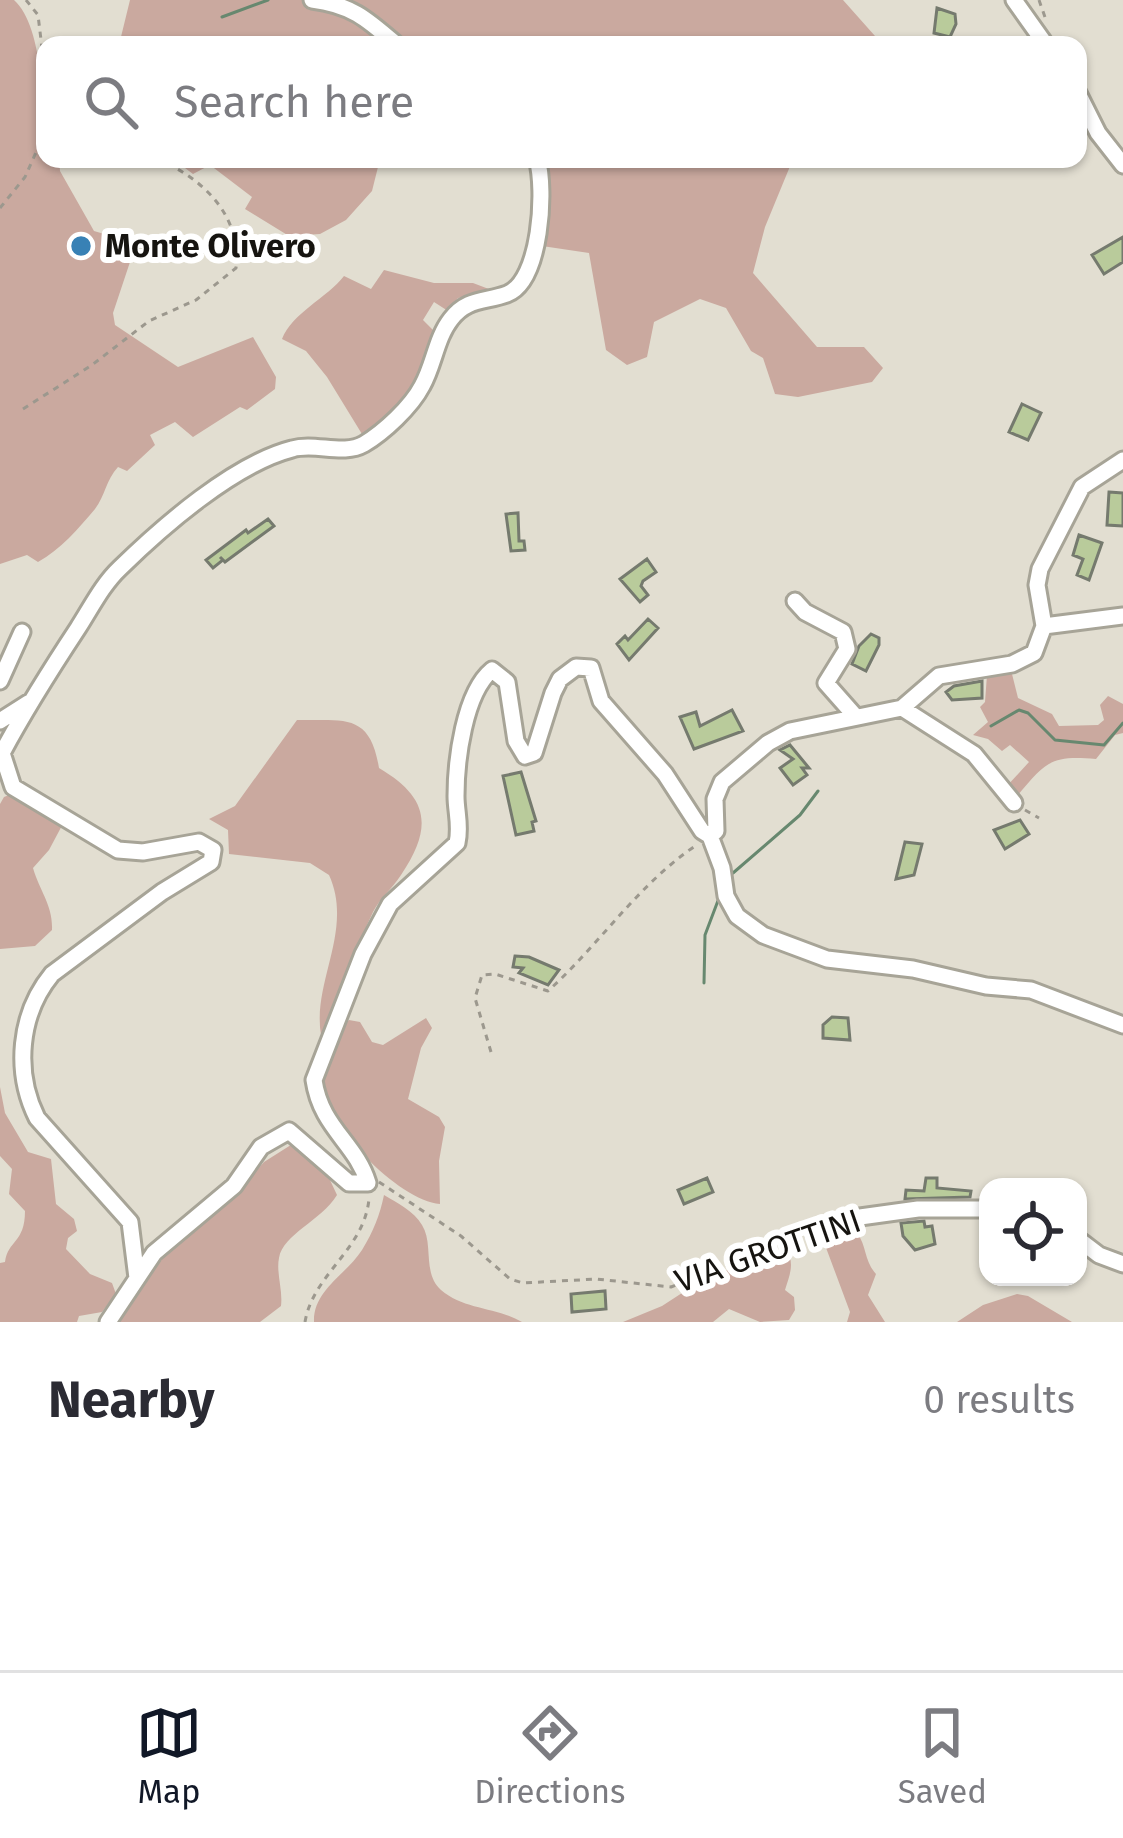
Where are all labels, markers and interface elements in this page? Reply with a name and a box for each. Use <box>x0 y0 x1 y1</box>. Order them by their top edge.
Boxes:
search box <box>36 36 1087 168</box>
icon: search <box>78 69 144 135</box>
text: Search here <box>174 75 414 129</box>
place label: Monte Olivero <box>105 226 316 266</box>
marker: Monte Olivero <box>68 233 94 259</box>
map controls <box>979 1178 1087 1286</box>
button: locate <box>979 1178 1087 1286</box>
street label: VIA GROTTINI <box>670 1201 866 1301</box>
text: Nearby <box>48 1369 214 1431</box>
text: 0 results <box>923 1377 1075 1423</box>
tab: Map <box>136 1700 202 1812</box>
tab: Directions <box>474 1700 626 1812</box>
tab: Saved <box>898 1700 987 1812</box>

